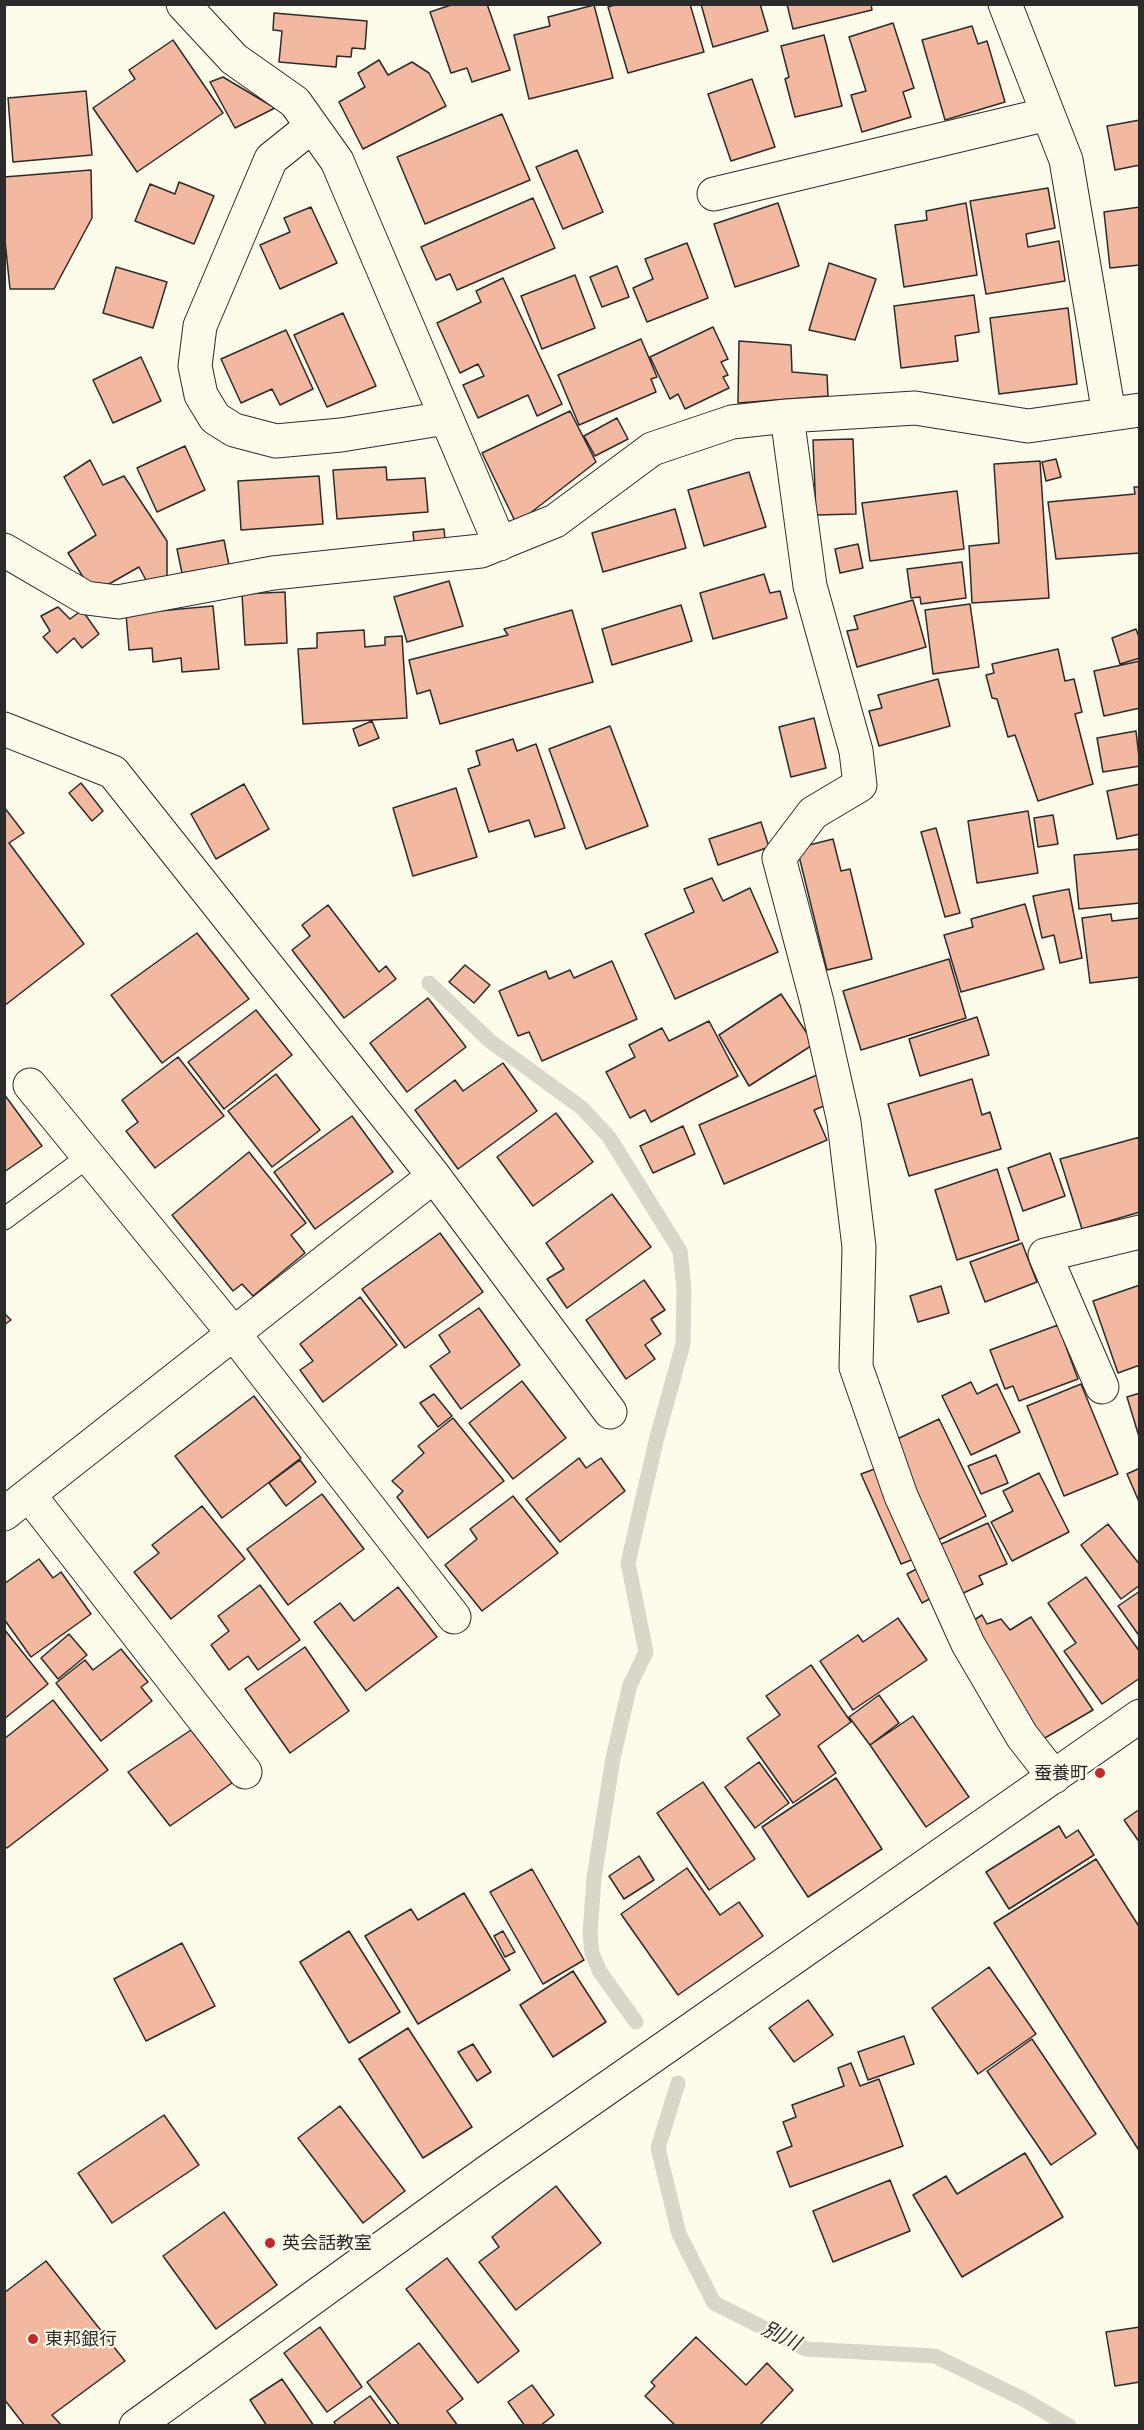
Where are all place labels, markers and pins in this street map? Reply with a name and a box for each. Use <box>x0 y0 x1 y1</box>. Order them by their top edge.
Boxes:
place label: 蚕養町 <box>1034 1762 1088 1784</box>
marker: 蚕養町 <box>1093 1766 1107 1780</box>
place label: 英会話教室 <box>282 2232 372 2254</box>
marker: 英会話教室 <box>263 2236 277 2250</box>
place label: 東邦銀行 <box>45 2328 117 2350</box>
marker: 東邦銀行 <box>26 2332 40 2346</box>

